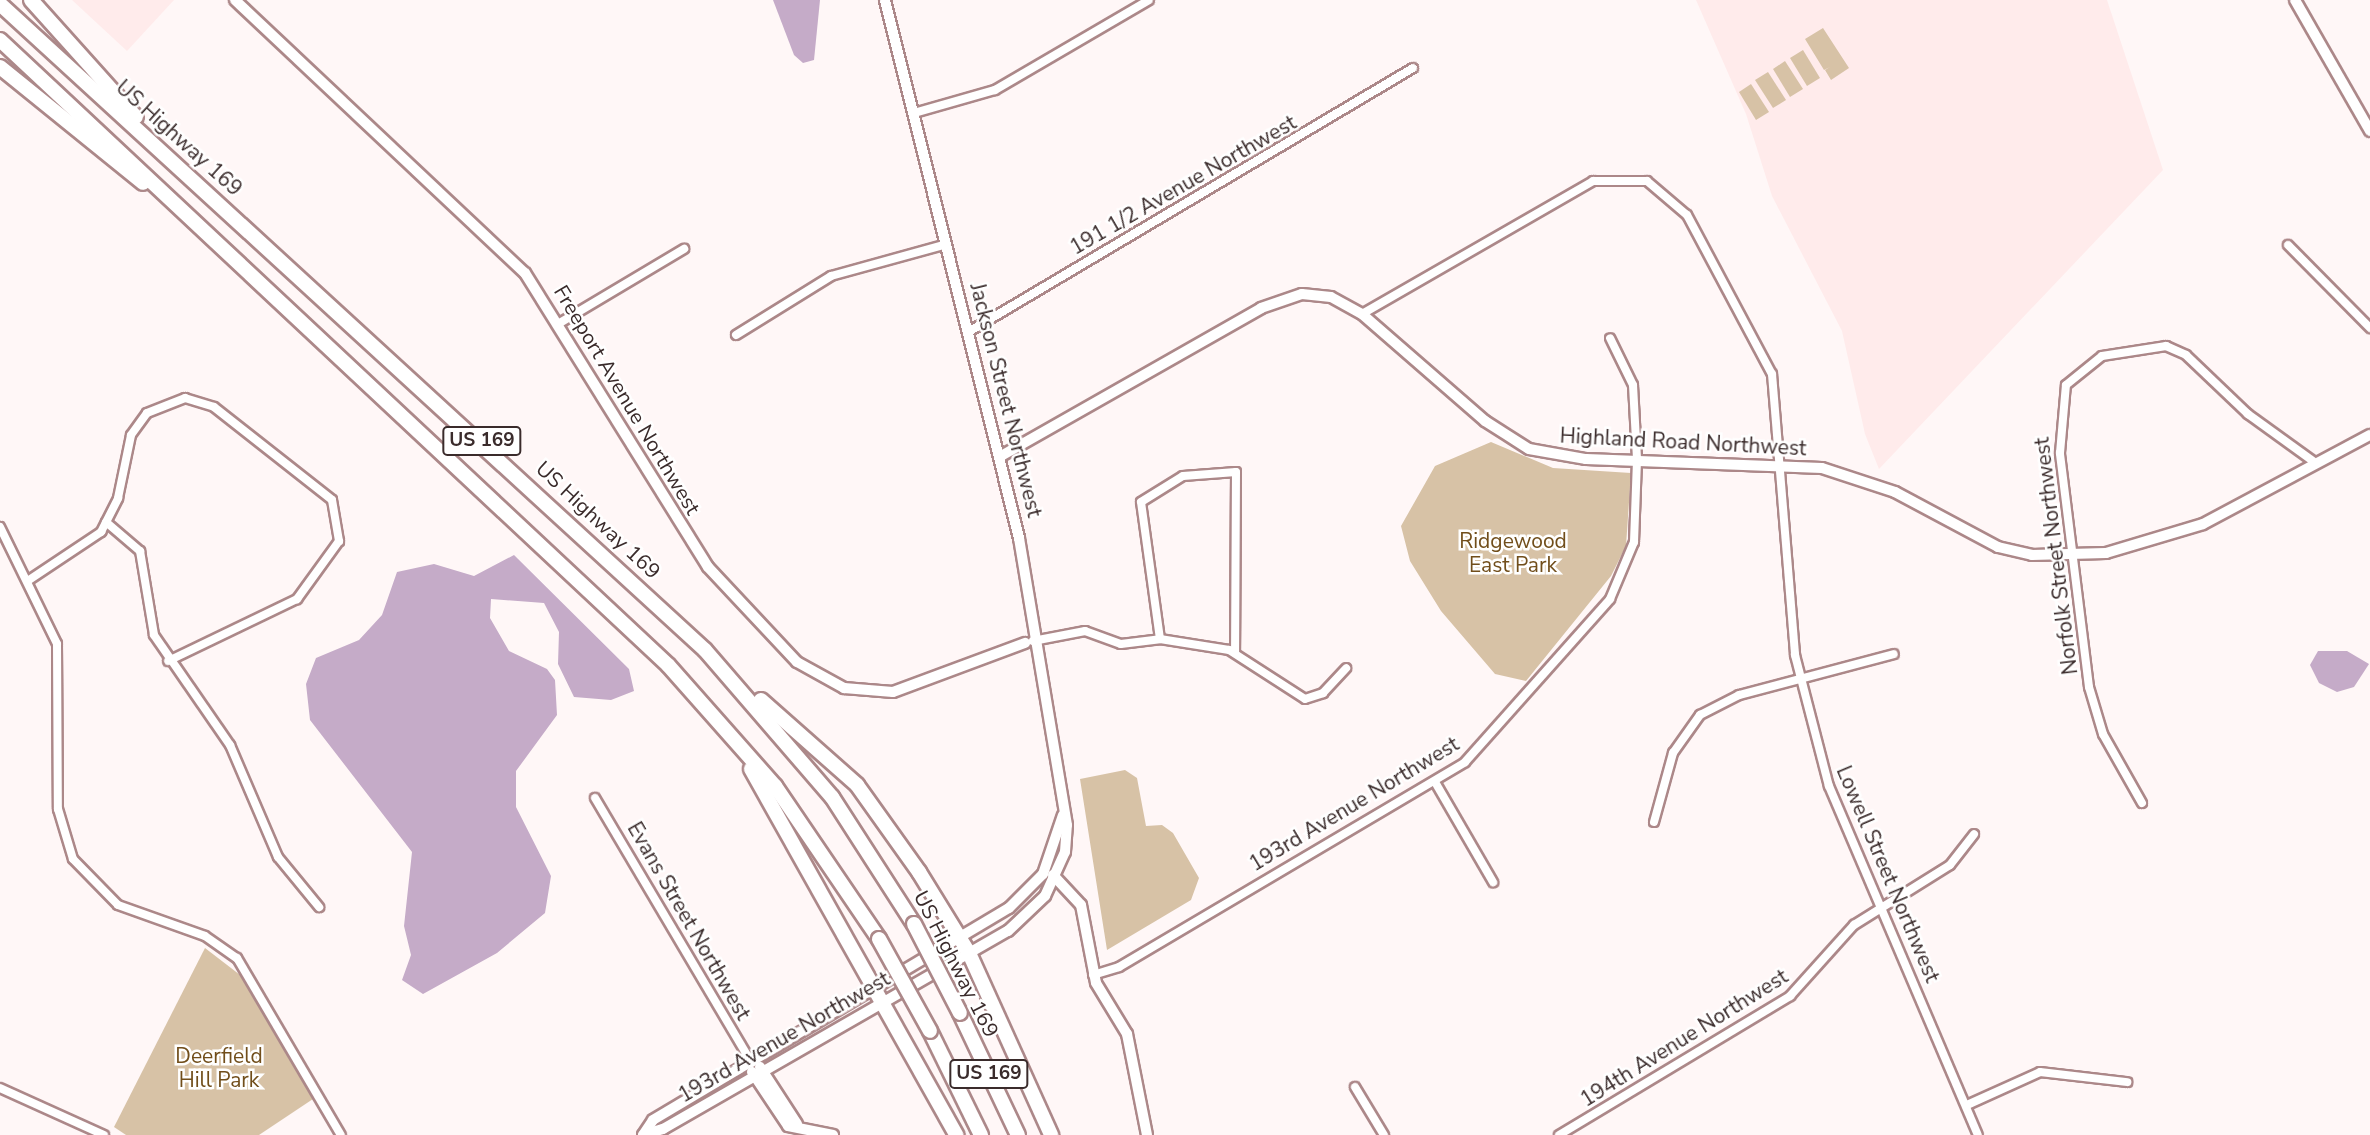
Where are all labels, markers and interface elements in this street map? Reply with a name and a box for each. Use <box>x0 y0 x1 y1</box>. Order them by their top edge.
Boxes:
street label: US Highway 169 <box>111 75 247 201</box>
street label: 191 1/2 Avenue Northwest <box>1065 110 1301 260</box>
street label: Jackson Street Northwest <box>965 280 1047 520</box>
street label: Freeport Avenue Northwest <box>548 281 706 519</box>
street label: Highland Road Northwest <box>1559 423 1807 461</box>
road number: US 169 <box>442 426 522 456</box>
street label: Norfolk Street Northwest <box>2029 436 2083 676</box>
street label: US Highway 169 <box>531 456 665 584</box>
park label: Ridgewood East Park <box>1459 528 1567 578</box>
street label: 193rd Avenue Northwest <box>1245 731 1463 877</box>
street label: Lowell Street Northwest <box>1831 762 1945 986</box>
street label: Evans Street Northwest <box>622 818 756 1024</box>
street label: US Highway 169 <box>908 887 1004 1041</box>
street label: 194th Avenue Northwest <box>1576 964 1792 1112</box>
street label: 193rd Avenue Northwest <box>674 966 894 1108</box>
park label: Deerfield Hill Park <box>175 1043 263 1093</box>
road number: US 169 <box>949 1058 1029 1090</box>

